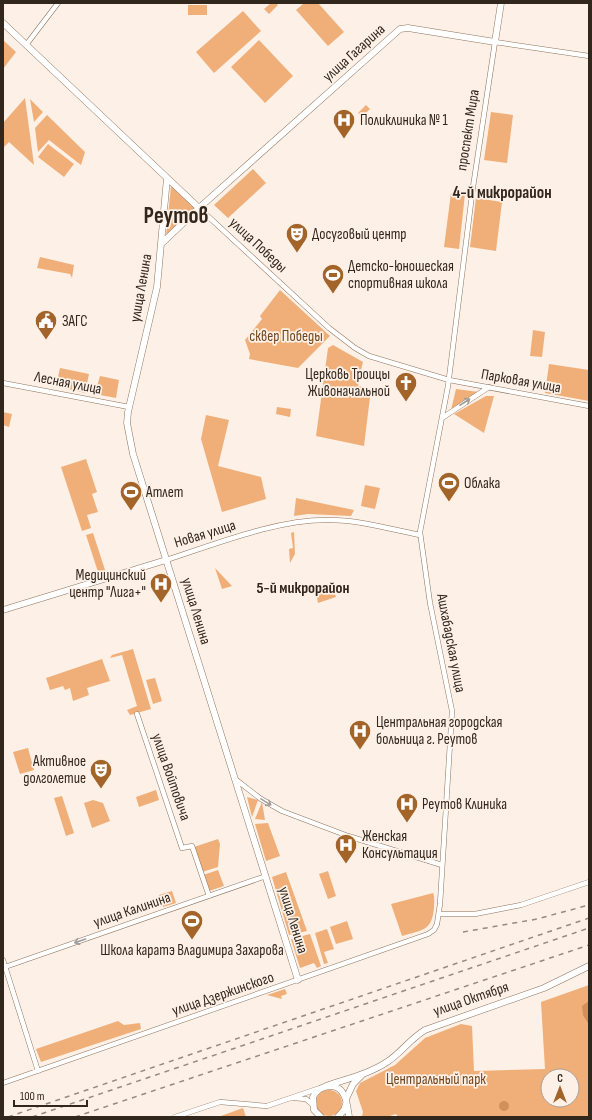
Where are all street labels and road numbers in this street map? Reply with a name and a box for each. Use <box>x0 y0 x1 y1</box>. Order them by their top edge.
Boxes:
street label: улица Гагарина <box>319 20 389 86</box>
street label: проспект Мира <box>452 88 484 172</box>
street label: улица Победы <box>225 213 291 277</box>
street label: улица Ленина <box>126 252 156 324</box>
street label: Парковая улица <box>480 365 563 397</box>
street label: Лесная улица <box>32 367 103 399</box>
street label: Новая улица <box>172 516 238 552</box>
street label: улица Ленина <box>177 575 215 647</box>
street label: Ашхабадская улица <box>432 591 470 694</box>
street label: улица Войтовича <box>147 731 195 823</box>
street label: улица Ленина <box>274 884 312 956</box>
street label: улица Калинина <box>91 888 173 932</box>
street label: улица Дзержинского <box>170 968 276 1020</box>
street label: улица Октября <box>431 977 511 1021</box>

